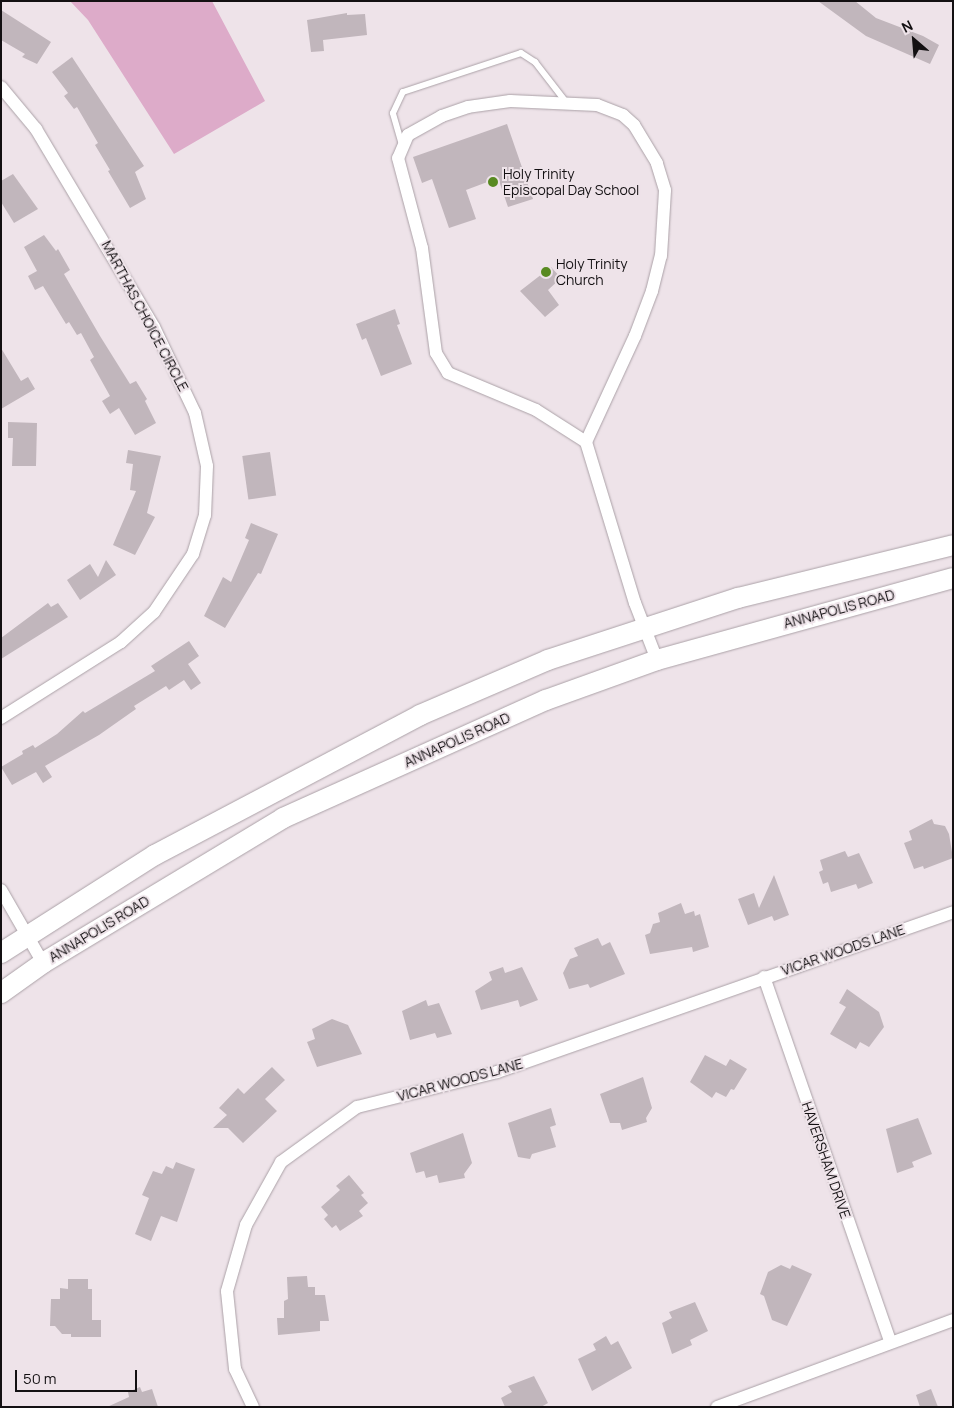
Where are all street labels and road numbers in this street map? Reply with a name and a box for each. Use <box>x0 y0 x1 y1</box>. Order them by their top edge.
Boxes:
street label: MARTHAS CHOICE CIRCLE <box>98 238 192 394</box>
street label: ANNAPOLIS ROAD <box>782 586 896 632</box>
street label: ANNAPOLIS ROAD <box>401 709 513 771</box>
street label: ANNAPOLIS ROAD <box>46 892 152 966</box>
street label: VICAR WOODS LANE <box>779 921 907 979</box>
street label: VICAR WOODS LANE <box>395 1055 525 1105</box>
street label: HAVERSHAM DRIVE <box>798 1099 854 1221</box>

